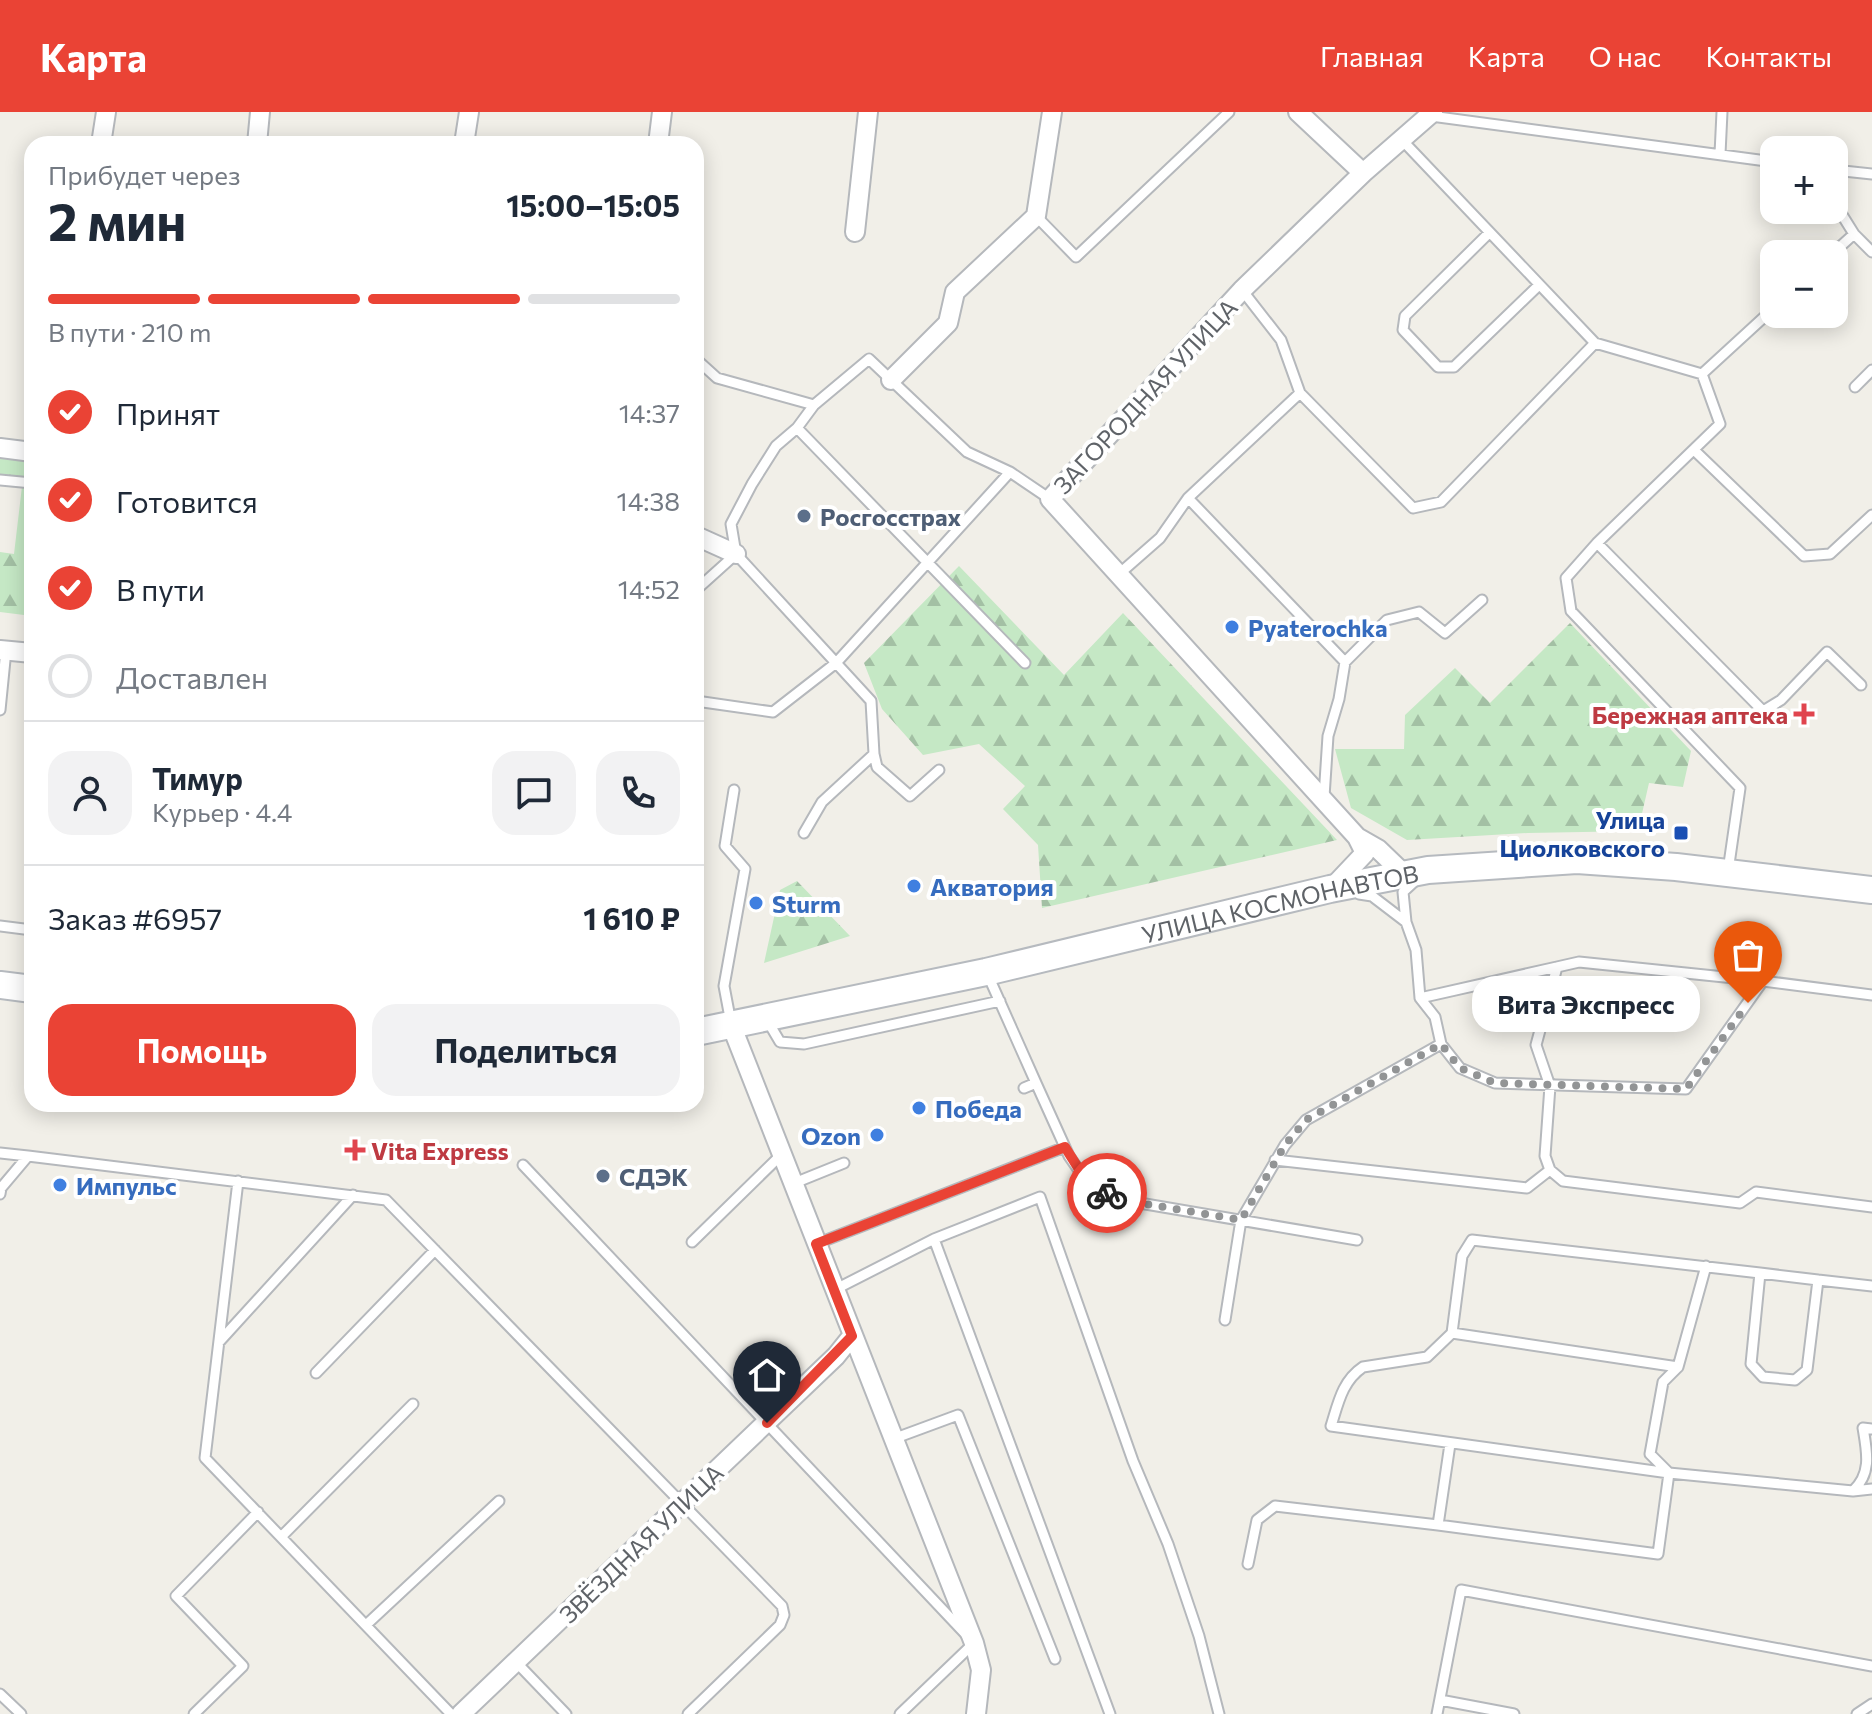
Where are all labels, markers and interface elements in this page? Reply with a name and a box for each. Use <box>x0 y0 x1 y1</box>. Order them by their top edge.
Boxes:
text: Карта <box>40 33 147 80</box>
text: Главная <box>1320 39 1424 73</box>
text: Карта <box>1468 39 1545 73</box>
text: О нас <box>1589 39 1661 73</box>
text: Контакты <box>1705 39 1832 73</box>
map controls <box>1760 136 1848 328</box>
button: + <box>1760 136 1848 224</box>
text: Прибудет через <box>48 159 241 190</box>
text: 15:00–15:05 <box>506 186 680 223</box>
text: 2 мин <box>48 188 186 252</box>
button: − <box>1760 240 1848 328</box>
street label: ЗАГОРОДНАЯ УЛИЦА <box>1047 292 1243 500</box>
text: В пути · 210 m <box>48 316 211 347</box>
icon: check <box>48 390 92 434</box>
text: Принят <box>116 394 220 431</box>
text: 14:37 <box>619 397 680 428</box>
icon: check <box>48 478 92 522</box>
text: Готовится <box>116 482 258 519</box>
text: 14:38 <box>617 485 680 516</box>
place label: Росгосстрах <box>820 502 962 531</box>
marker: Росгосстрах <box>795 507 813 525</box>
icon: check <box>48 566 92 610</box>
text: В пути <box>116 570 205 607</box>
text: 14:52 <box>618 573 680 604</box>
place label: Pyaterochka <box>1248 613 1388 642</box>
marker: Pyaterochka <box>1223 618 1241 636</box>
text: Доставлен <box>116 658 268 695</box>
place label: Бережная аптека <box>1592 700 1788 729</box>
marker: Бережная аптека <box>1795 705 1813 723</box>
button: person <box>48 751 132 835</box>
button: chat <box>492 751 576 835</box>
button: phone <box>596 751 680 835</box>
text: Тимур <box>152 759 243 796</box>
text: Курьер · 4.4 <box>152 796 292 827</box>
place label: Улица Циолковского <box>1499 805 1665 862</box>
marker: Улица Циолковского <box>1672 824 1690 842</box>
street label: УЛИЦА КОСМОНАВТОВ <box>1139 858 1421 948</box>
place label: Акватория <box>930 872 1054 901</box>
marker: Акватория <box>905 877 923 895</box>
place label: Sturm <box>772 889 841 918</box>
marker: Sturm <box>747 894 765 912</box>
text: Заказ #6957 <box>48 899 222 936</box>
text: 1 610 ₽ <box>583 899 680 936</box>
pin <box>1714 921 1782 1003</box>
icon: bag <box>1726 933 1770 977</box>
callout: Вита Экспресс <box>1472 975 1700 1031</box>
text: Вита Экспресс <box>1497 988 1675 1019</box>
button: Помощь <box>48 1004 356 1096</box>
button: Поделиться <box>372 1004 680 1096</box>
place label: Победа <box>935 1094 1022 1123</box>
marker: Победа <box>910 1099 928 1117</box>
place label: Ozon <box>801 1121 861 1150</box>
marker: Ozon <box>868 1126 886 1144</box>
place label: Vita Express <box>371 1136 509 1165</box>
marker: Vita Express <box>346 1141 364 1159</box>
courier <box>1067 1153 1147 1233</box>
place label: СДЭК <box>619 1162 688 1191</box>
marker: СДЭК <box>594 1167 612 1185</box>
place label: Импульс <box>76 1171 177 1200</box>
icon: bike <box>1085 1171 1129 1215</box>
marker: Импульс <box>51 1176 69 1194</box>
pin <box>733 1341 801 1423</box>
icon: home <box>745 1353 789 1397</box>
street label: ЗВЁЗДНАЯ УЛИЦА <box>553 1457 729 1629</box>

